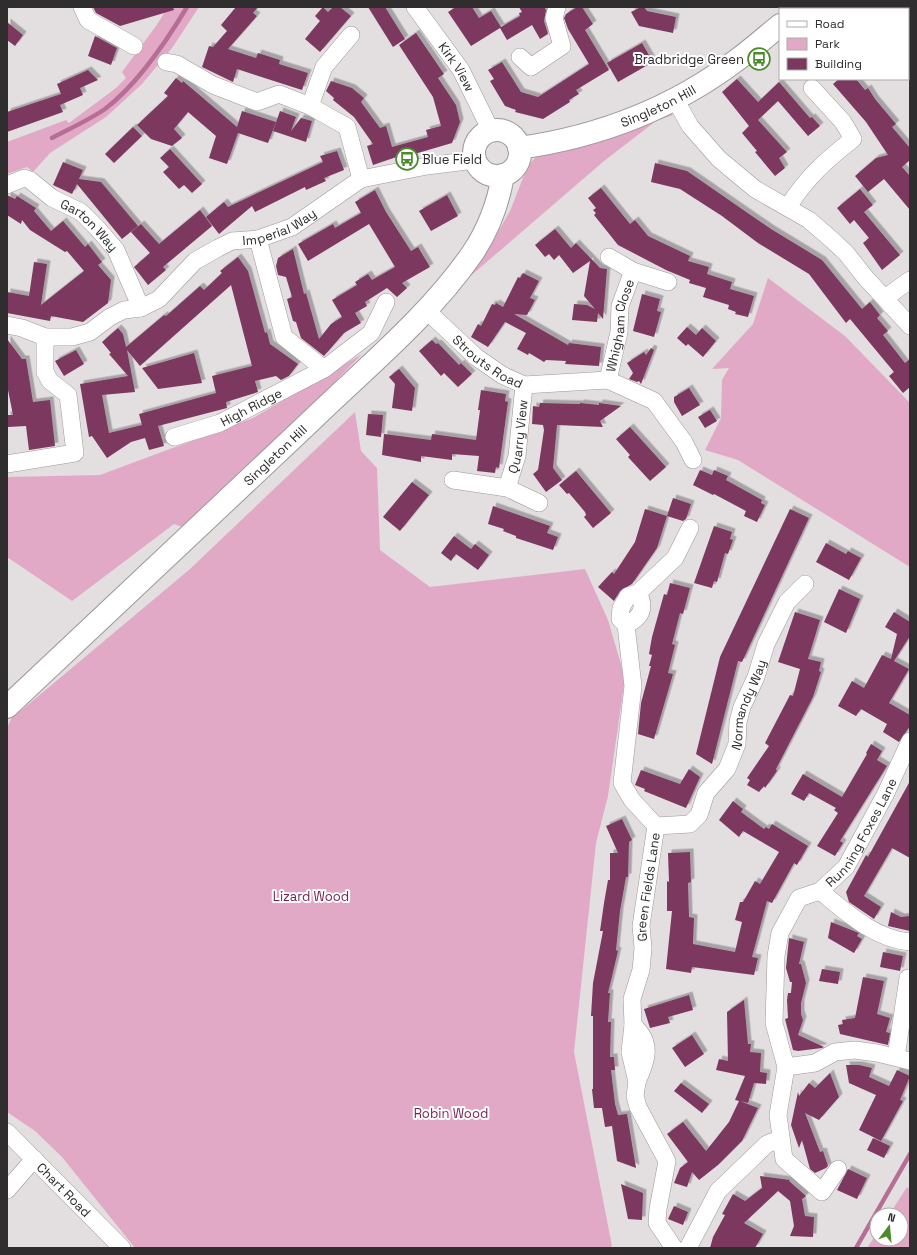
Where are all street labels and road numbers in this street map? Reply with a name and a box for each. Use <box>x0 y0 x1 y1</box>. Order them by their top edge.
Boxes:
street label: Kirk View <box>434 39 478 94</box>
street label: Singleton Hill <box>618 81 699 131</box>
street label: Garton Way <box>58 195 122 255</box>
street label: Imperial Way <box>242 205 320 249</box>
street label: Whigham Close <box>602 277 638 374</box>
street label: Strouts Road <box>449 331 525 392</box>
street label: High Ridge <box>217 384 285 430</box>
street label: Quarry View <box>504 399 532 476</box>
street label: Singleton Hill <box>240 421 311 489</box>
street label: Normandy Way <box>727 658 770 753</box>
street label: Running Foxes Lane <box>822 775 901 891</box>
street label: Green Fields Lane <box>633 831 664 942</box>
street label: Chart Road <box>33 1159 94 1221</box>

